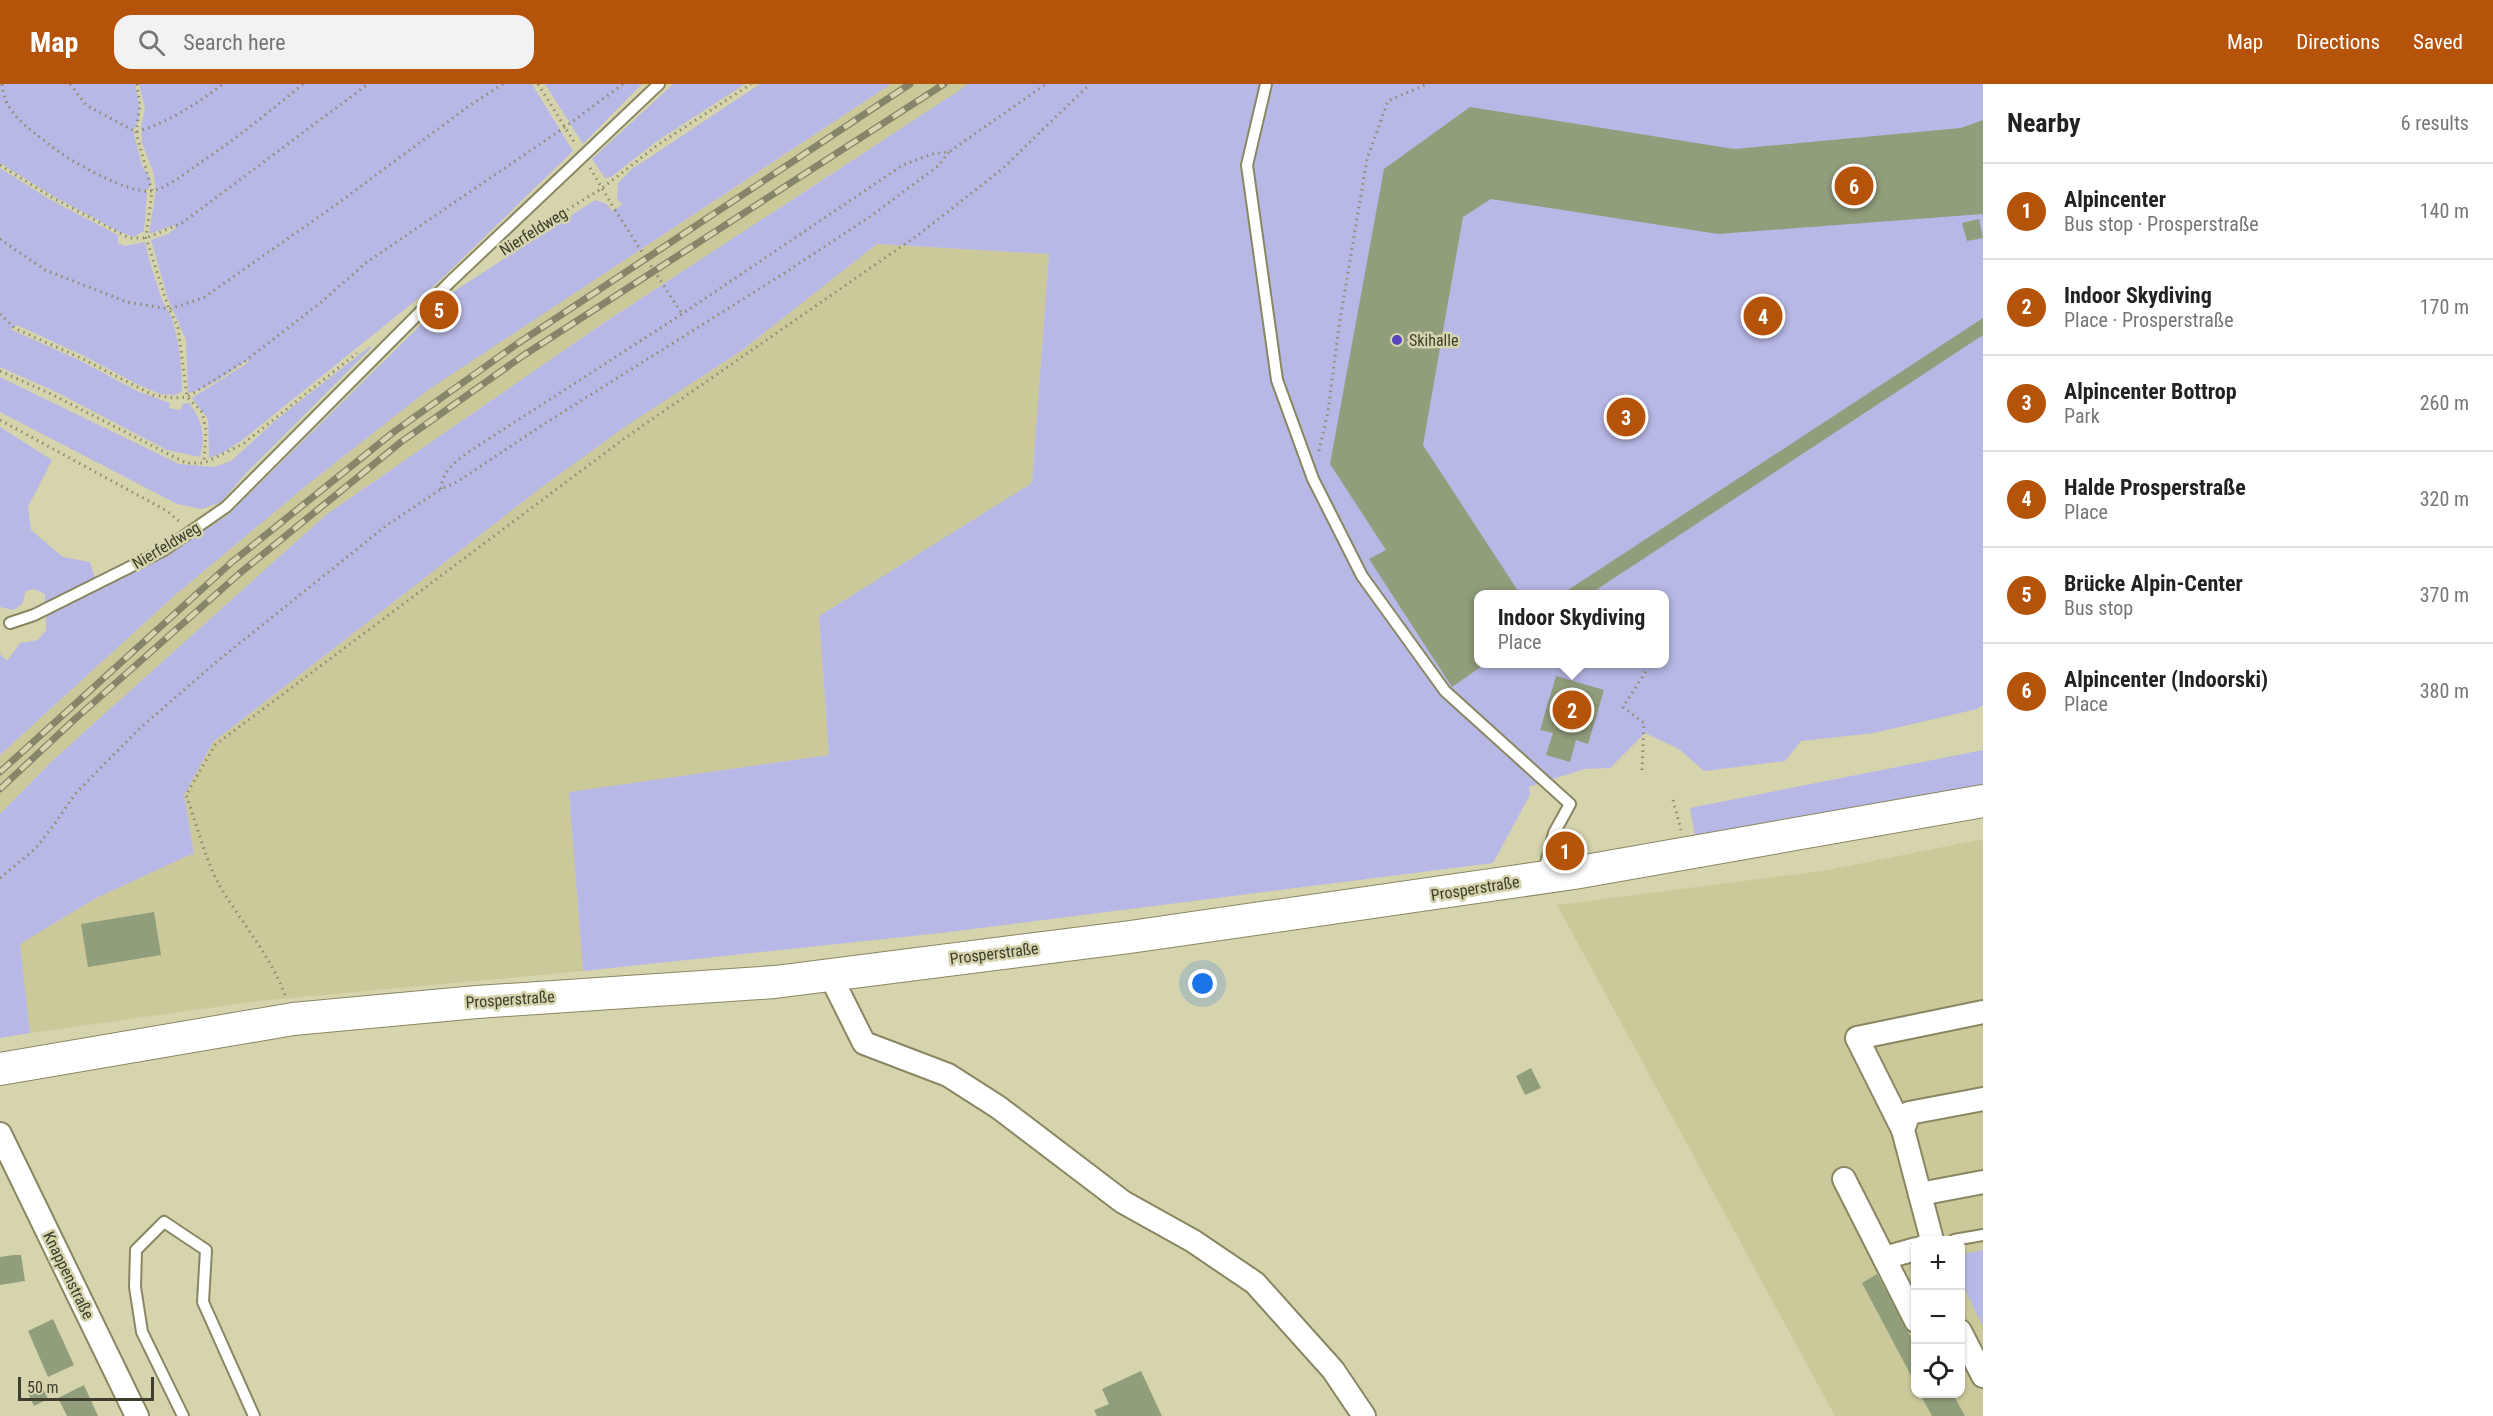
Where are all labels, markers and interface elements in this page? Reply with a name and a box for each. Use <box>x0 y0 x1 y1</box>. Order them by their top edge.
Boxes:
search box <box>114 15 534 69</box>
text: Map <box>30 26 78 59</box>
icon: search <box>135 26 168 59</box>
text: Search here <box>183 30 286 55</box>
text: Map <box>2227 30 2263 54</box>
text: Directions <box>2296 30 2380 54</box>
text: Saved <box>2413 30 2463 54</box>
text: Nearby <box>2007 108 2081 138</box>
text: 6 results <box>2401 111 2469 135</box>
pin: 6 <box>1834 164 1874 208</box>
text: Alpincenter <box>2064 187 2166 212</box>
text: 1 <box>2021 199 2032 223</box>
text: 140 m <box>2420 199 2469 223</box>
street label: Nierfeldweg <box>496 203 570 260</box>
text: Bus stop · Prosperstraße <box>2064 212 2259 236</box>
text: Indoor Skydiving <box>2064 283 2212 308</box>
pin: 5 <box>420 288 458 332</box>
pin: 4 <box>1744 294 1782 338</box>
text: 2 <box>2021 295 2032 319</box>
text: 170 m <box>2420 295 2469 319</box>
text: Place · Prosperstraße <box>2064 308 2234 332</box>
place label: Skihalle <box>1409 331 1458 350</box>
marker: Skihalle <box>1390 333 1404 347</box>
text: Alpincenter Bottrop <box>2064 379 2237 404</box>
text: 3 <box>2021 391 2032 415</box>
text: 260 m <box>2420 391 2469 415</box>
pin: 3 <box>1606 394 1646 440</box>
text: Park <box>2064 404 2100 428</box>
text: Halde Prosperstraße <box>2064 475 2246 500</box>
text: 4 <box>2021 487 2032 511</box>
text: 320 m <box>2420 487 2469 511</box>
text: Place <box>2064 500 2108 524</box>
street label: Nierfeldweg <box>129 518 204 573</box>
text: Brücke Alpin-Center <box>2064 571 2243 596</box>
text: 5 <box>2021 583 2032 607</box>
text: 370 m <box>2420 583 2469 607</box>
popup <box>1474 590 1669 668</box>
text: Bus stop <box>2064 596 2133 620</box>
text: Indoor Skydiving <box>1498 605 1645 630</box>
text: Place <box>1498 630 1542 654</box>
text: Alpincenter (Indoorski) <box>2064 667 2268 692</box>
text: 6 <box>2021 679 2032 703</box>
text: 380 m <box>2420 679 2469 703</box>
pin: 2 <box>1552 688 1592 732</box>
text: Place <box>2064 692 2108 716</box>
pin: 1 <box>1546 828 1584 873</box>
street label: Prosperstraße <box>1429 872 1521 905</box>
street label: Prosperstraße <box>949 939 1040 968</box>
your location <box>1188 969 1217 998</box>
street label: Prosperstraße <box>465 987 555 1012</box>
street label: Knappenstraße <box>39 1228 98 1322</box>
map controls <box>1911 1236 1965 1398</box>
button: + <box>1911 1236 1965 1290</box>
button: − <box>1911 1290 1965 1344</box>
button: locate <box>1911 1344 1965 1398</box>
scale bar <box>18 1374 154 1402</box>
text: 50 m <box>27 1378 59 1397</box>

